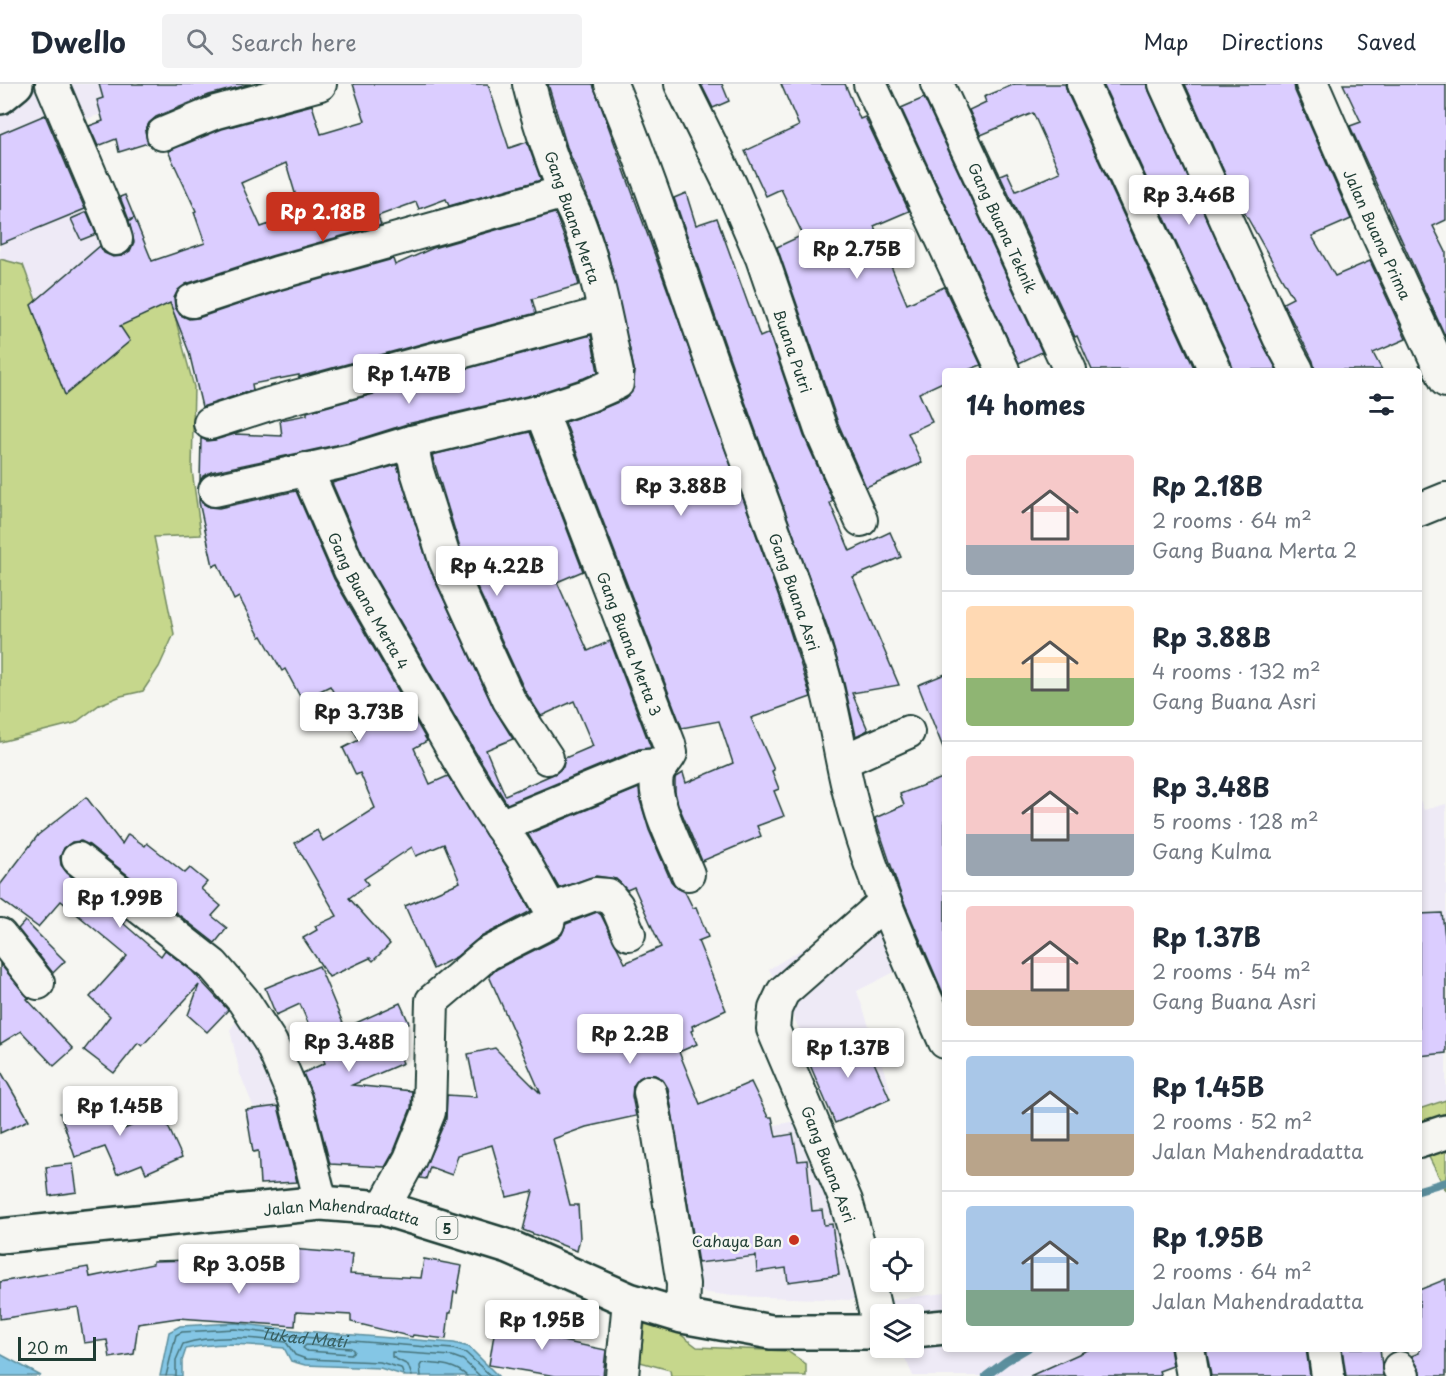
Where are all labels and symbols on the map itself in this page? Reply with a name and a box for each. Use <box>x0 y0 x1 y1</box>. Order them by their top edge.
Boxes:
street label: Gang Buana Merta <box>540 148 607 287</box>
street label: Gang Buana Teknik <box>963 158 1044 296</box>
street label: Jalan Buana Prima <box>1339 165 1418 304</box>
pin: Rp 3.46B <box>1127 175 1251 226</box>
pin: Rp 2.18B <box>261 192 385 243</box>
pin: Rp 2.75B <box>795 229 919 280</box>
street label: Buana Putri <box>769 306 819 396</box>
pin: Rp 1.47B <box>347 354 471 405</box>
pin: Rp 3.88B <box>619 466 743 517</box>
street label: Gang Buana Merta 4 <box>323 528 416 673</box>
street label: Gang Buana Asri <box>764 529 827 653</box>
pin: Rp 4.22B <box>435 546 559 597</box>
street label: Gang Buana Merta 3 <box>592 568 669 719</box>
pin: Rp 3.73B <box>297 692 421 743</box>
pin: Rp 1.99B <box>58 878 182 929</box>
pin: Rp 2.2B <box>575 1014 685 1065</box>
pin: Rp 3.48B <box>287 1022 411 1073</box>
pin: Rp 1.37B <box>786 1028 910 1079</box>
pin: Rp 1.45B <box>58 1086 182 1137</box>
street label: Gang Buana Asri <box>796 1102 862 1226</box>
street label: Jalan Mahendradatta <box>262 1191 424 1231</box>
road number: 5 <box>436 1217 458 1239</box>
place label: Cahaya Ban <box>692 1229 782 1252</box>
marker: Cahaya Ban <box>787 1233 801 1247</box>
pin: Rp 3.05B <box>177 1244 301 1295</box>
pin: Rp 1.95B <box>480 1300 604 1351</box>
water label: Tukad Mati <box>259 1320 350 1353</box>
scale bar <box>18 1334 96 1362</box>

